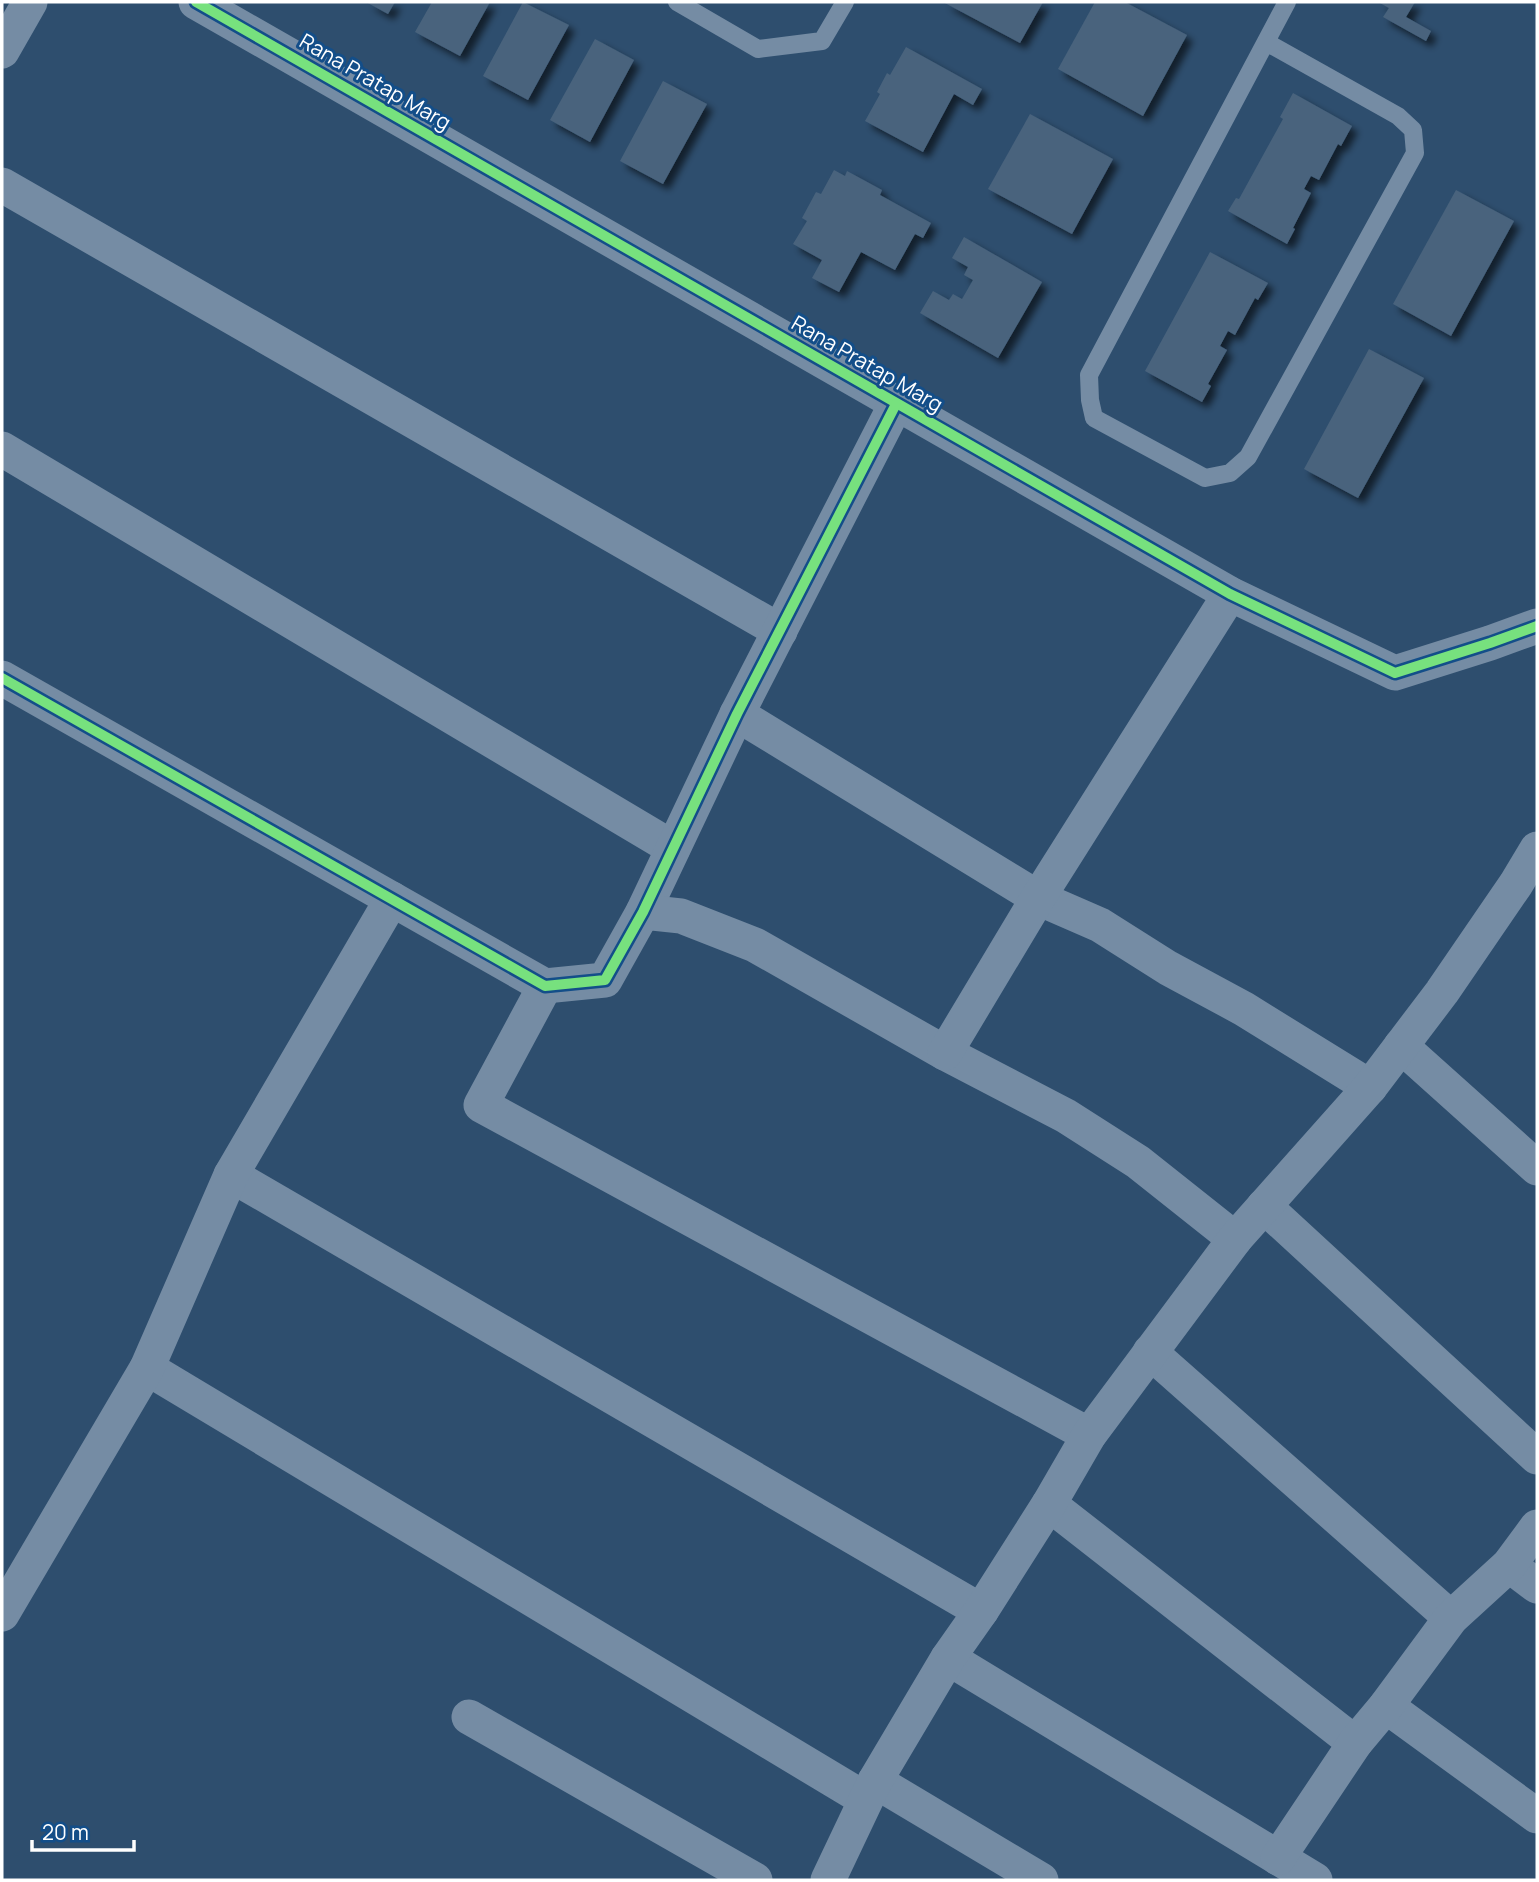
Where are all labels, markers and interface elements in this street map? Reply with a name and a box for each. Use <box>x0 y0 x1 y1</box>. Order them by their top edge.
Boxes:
street label: Rana Pratap Marg <box>295 26 456 136</box>
street label: Rana Pratap Marg <box>787 308 948 418</box>
scale bar <box>32 1808 133 1852</box>
text: 20 m <box>42 1818 89 1846</box>

